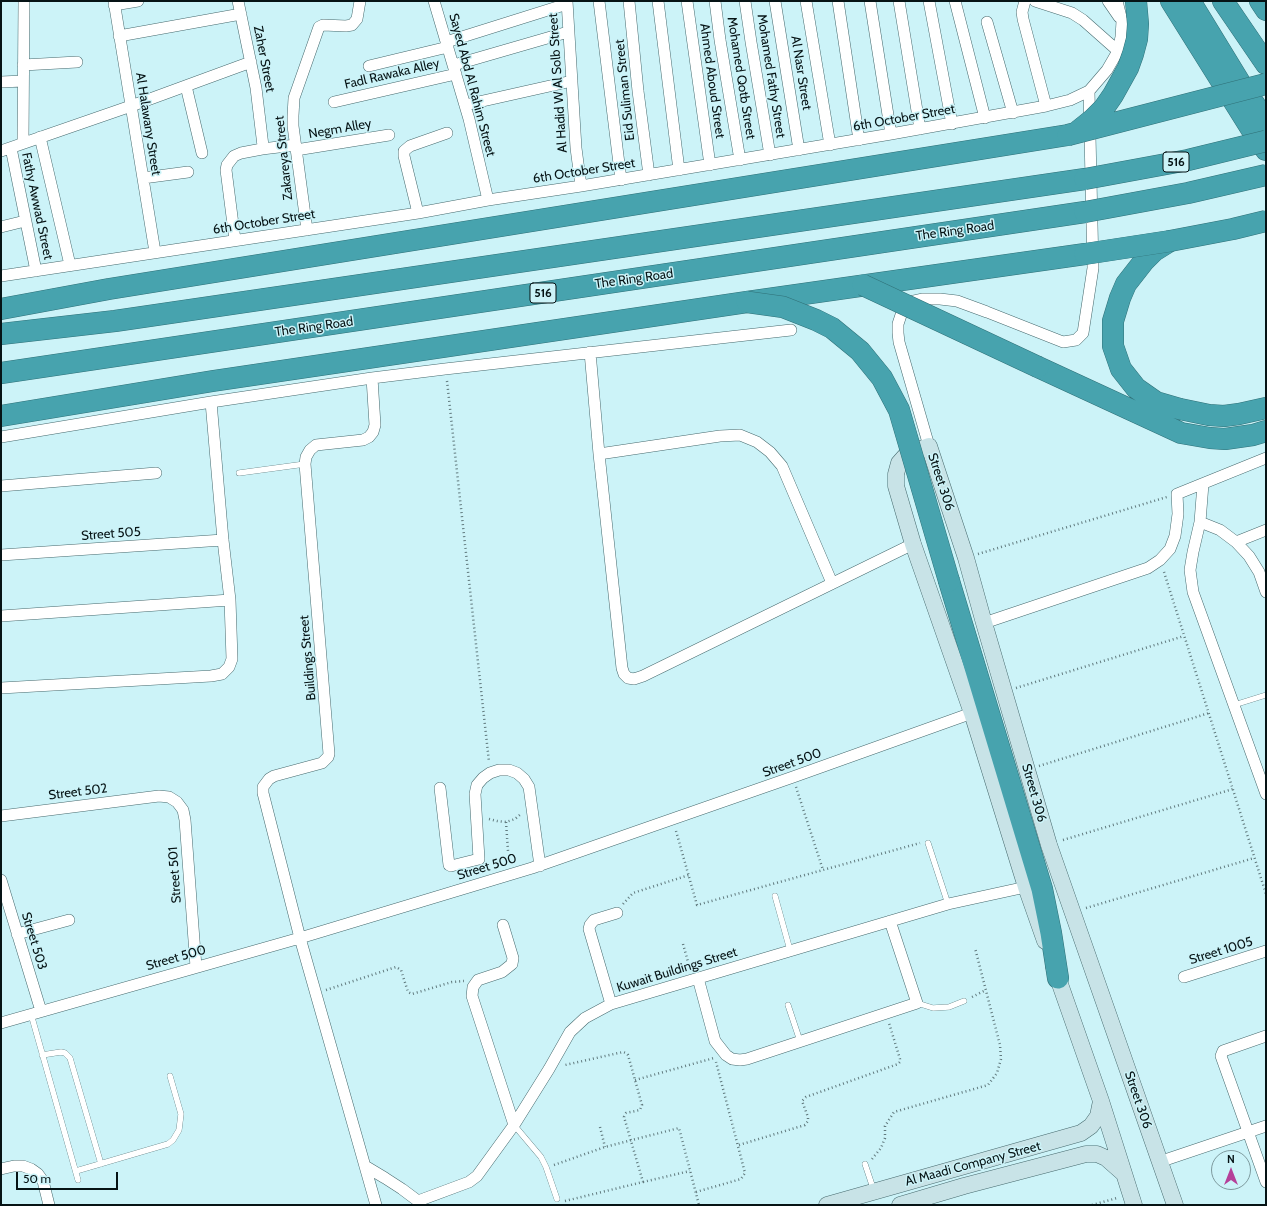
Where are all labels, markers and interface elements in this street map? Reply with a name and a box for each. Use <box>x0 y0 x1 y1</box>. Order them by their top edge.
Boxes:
street label: Sayed Abd Al Rahim Street <box>445 12 499 158</box>
street label: Al Hadid W Al Solb Street <box>545 13 571 153</box>
street label: Mohamed Fathy Street <box>753 13 789 139</box>
street label: Mohamed Qotb Street <box>724 16 758 140</box>
street label: Ahmed Aboud Street <box>696 22 728 140</box>
street label: Zaher Street <box>250 24 278 94</box>
street label: Al Nasr Street <box>787 35 815 111</box>
street label: Eid Suliman Street <box>612 39 638 141</box>
street label: Fadl Rawaka Alley <box>343 55 441 93</box>
street label: Al Halawany Street <box>132 71 164 177</box>
street label: 6th October Street <box>852 101 956 135</box>
street label: Zakareya Street <box>272 115 296 201</box>
street label: Negm Alley <box>307 116 373 142</box>
street label: Fathy Awwad Street <box>18 151 56 261</box>
road number: 516 <box>1163 152 1189 172</box>
street label: 6th October Street <box>532 155 636 187</box>
street label: 6th October Street <box>212 206 316 238</box>
street label: The Ring Road <box>915 218 995 244</box>
street label: The Ring Road <box>594 266 674 292</box>
road number: 516 <box>530 283 556 303</box>
street label: The Ring Road <box>274 314 354 340</box>
street label: Street 306 <box>924 451 958 513</box>
street label: Street 505 <box>81 524 141 544</box>
street label: Buildings Street <box>296 615 320 701</box>
street label: Street 500 <box>760 745 824 781</box>
street label: Street 306 <box>1018 762 1050 824</box>
street label: Street 502 <box>48 781 108 803</box>
street label: Street 501 <box>165 846 185 904</box>
street label: Street 500 <box>455 851 519 883</box>
street label: Street 503 <box>18 910 50 972</box>
street label: Street 1005 <box>1187 934 1255 968</box>
street label: Street 500 <box>144 942 208 974</box>
street label: Kuwait Buildings Street <box>615 944 739 996</box>
street label: Street 306 <box>1121 1069 1155 1131</box>
street label: Al Maadi Company Street <box>904 1138 1042 1190</box>
north arrow <box>1211 1150 1251 1190</box>
text: N <box>1227 1152 1235 1166</box>
scale bar <box>18 1164 120 1190</box>
text: 50 m <box>23 1171 51 1186</box>

